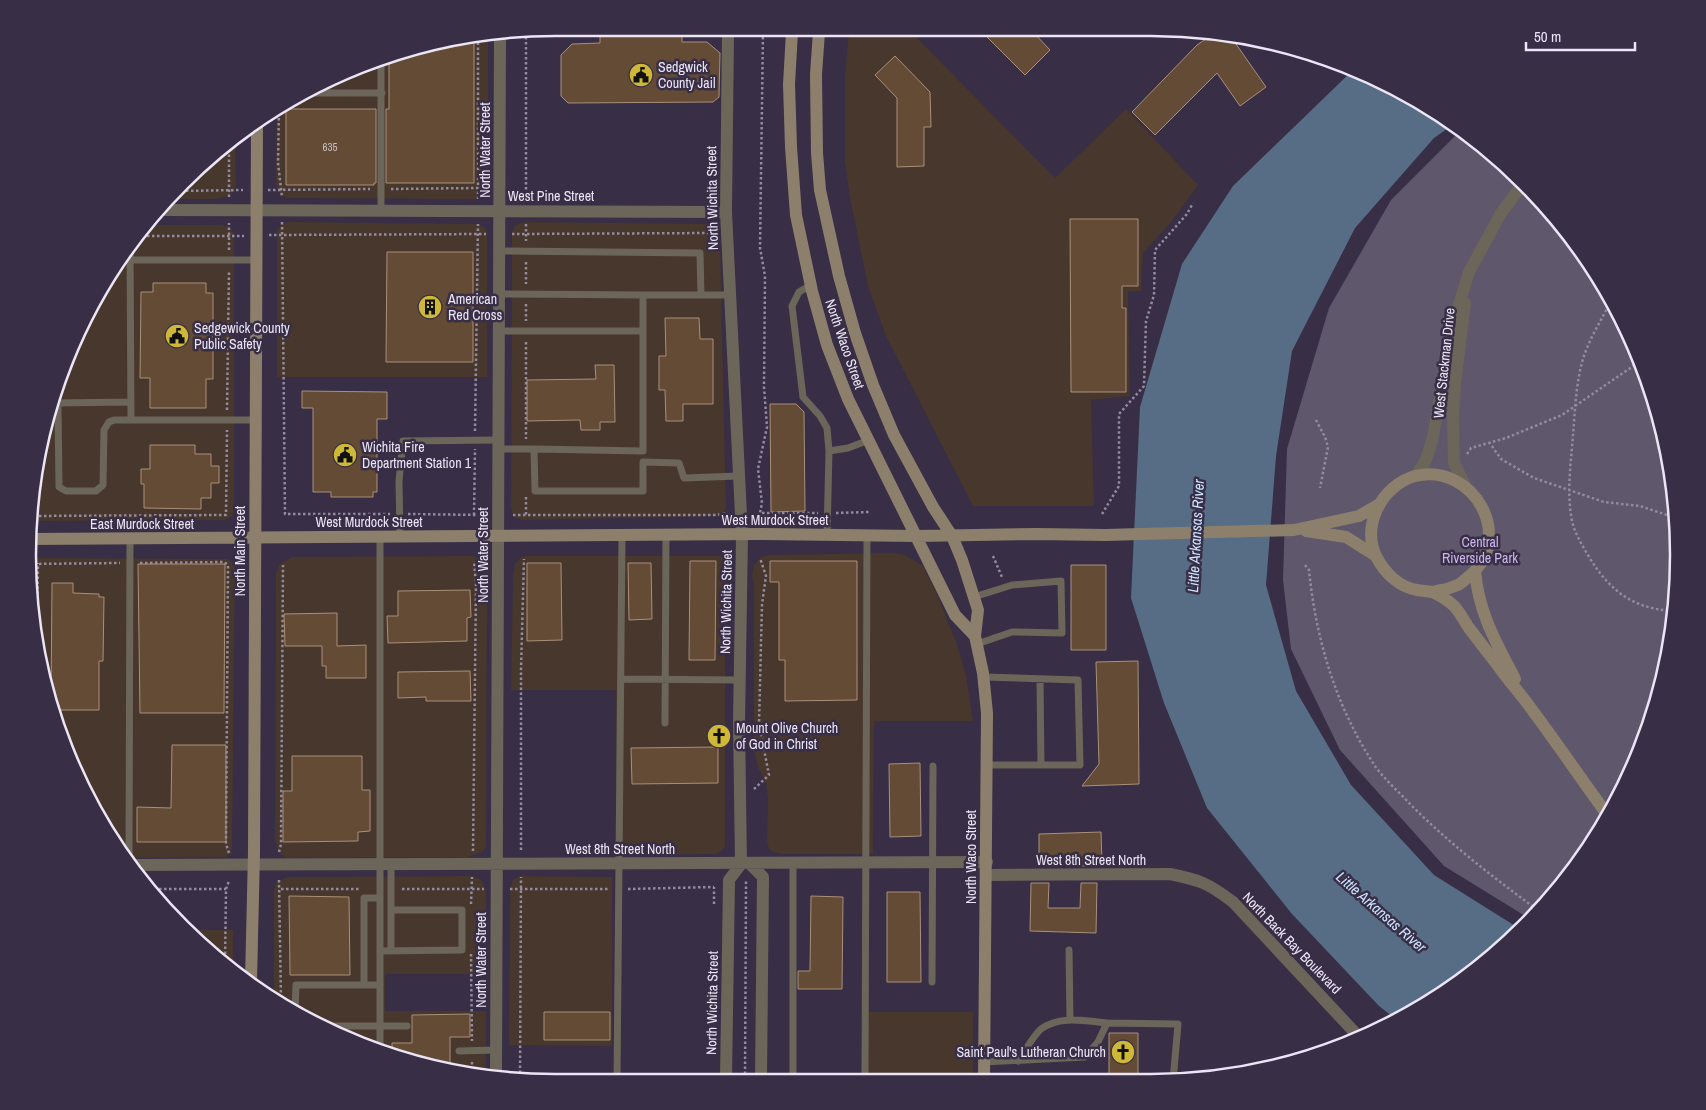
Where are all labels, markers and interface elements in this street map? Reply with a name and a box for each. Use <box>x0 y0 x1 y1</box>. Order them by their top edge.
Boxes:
scale bar <box>1526 20 1635 52</box>
text: 50 m <box>1534 26 1561 47</box>
place label: Sedgwick County Jail <box>658 58 715 92</box>
public building icon: Sedgwick County Jail <box>628 62 654 88</box>
street label: North Water Street <box>476 102 494 198</box>
house number: 635 <box>322 140 338 154</box>
street label: North Wichita Street <box>702 146 722 250</box>
street label: West Pine Street <box>508 187 594 205</box>
place label: American Red Cross <box>447 290 502 324</box>
building icon: American Red Cross <box>417 294 443 320</box>
street label: North Waco Street <box>821 297 869 391</box>
street label: West Stackman Drive <box>1429 307 1459 419</box>
place label: Sedgewick County Public Safety <box>194 319 290 353</box>
public building icon: Sedgewick County Public Safety <box>164 323 190 349</box>
place label: Wichita Fire Department Station 1 <box>362 438 472 472</box>
public building icon: Wichita Fire Department Station 1 <box>332 442 358 468</box>
water label: Little Arkansas River <box>1182 478 1209 593</box>
street label: North Main Street <box>231 506 249 596</box>
street label: North Water Street <box>474 507 492 603</box>
street label: West Murdock Street <box>722 511 829 529</box>
street label: West Murdock Street <box>316 513 423 531</box>
street label: East Murdock Street <box>90 515 194 533</box>
park label: Central Riverside Park <box>1442 533 1518 567</box>
street label: North Wichita Street <box>716 550 736 654</box>
place label: Mount Olive Church of God in Christ <box>736 719 838 753</box>
church icon: Mount Olive Church of God in Christ <box>706 723 732 749</box>
street label: North Waco Street <box>962 810 980 904</box>
street label: West 8th Street North <box>565 840 675 858</box>
street label: West 8th Street North <box>1036 851 1146 869</box>
water label: Little Arkansas River <box>1332 867 1432 957</box>
street label: North Back Bay Boulevard <box>1239 888 1345 998</box>
street label: North Water Street <box>472 912 490 1008</box>
street label: North Wichita Street <box>702 951 722 1055</box>
church icon: Saint Paul's Lutheran Church <box>1110 1039 1136 1065</box>
place label: Saint Paul's Lutheran Church <box>956 1043 1106 1061</box>

